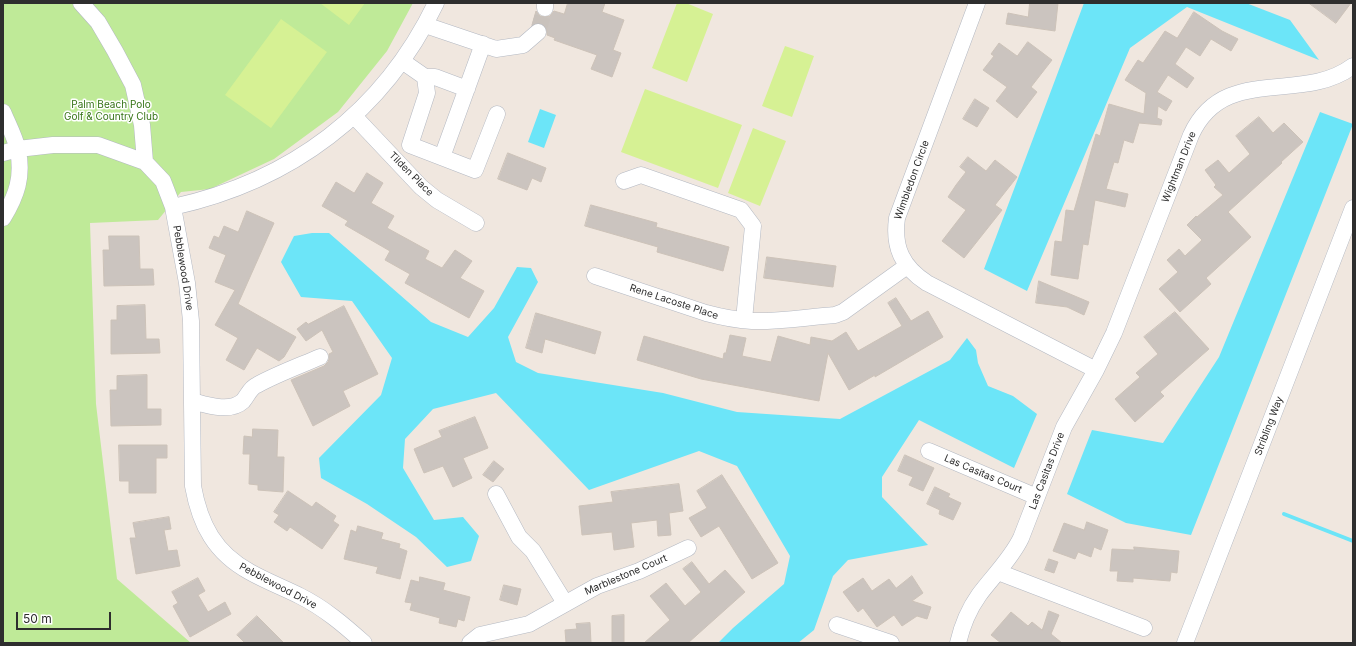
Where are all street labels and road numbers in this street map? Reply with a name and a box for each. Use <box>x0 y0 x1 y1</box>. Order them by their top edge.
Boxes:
street label: Wightman Drive <box>1159 130 1199 204</box>
street label: Wimbledon Circle <box>892 139 932 221</box>
street label: Tilden Place <box>386 149 436 199</box>
street label: Pebblewood Drive <box>170 224 196 312</box>
street label: Rene Lacoste Place <box>628 282 720 322</box>
street label: Stribling Way <box>1252 395 1286 457</box>
street label: Las Casitas Drive <box>1027 431 1067 511</box>
street label: Las Casitas Court <box>942 452 1024 496</box>
street label: Marblestone Court <box>583 552 669 598</box>
street label: Pebblewood Drive <box>237 560 319 612</box>

